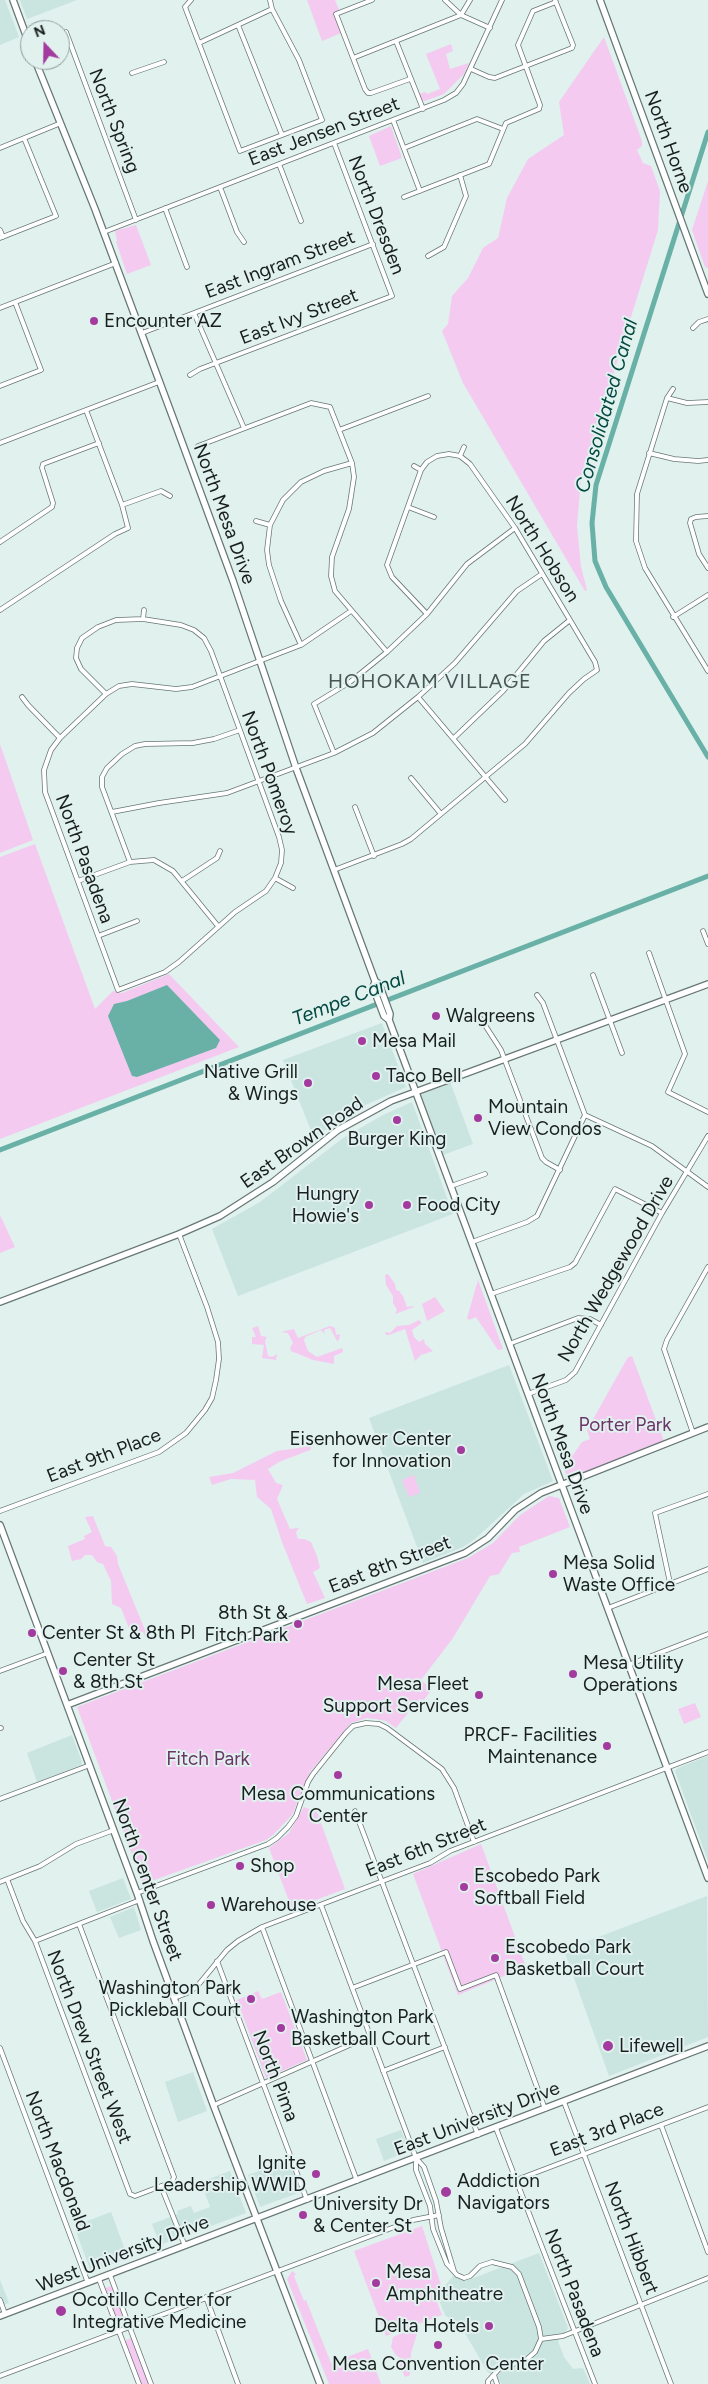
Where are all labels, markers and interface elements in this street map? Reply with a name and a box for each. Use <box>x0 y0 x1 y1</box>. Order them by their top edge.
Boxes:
north arrow <box>20 20 70 70</box>
text: N <box>32 22 48 41</box>
street label: North Spring <box>84 66 144 176</box>
street label: North Horne <box>639 88 697 196</box>
street label: East Jensen Street <box>245 93 403 171</box>
street label: North Dresden <box>343 152 409 278</box>
street label: East Ingram Street <box>202 226 358 304</box>
street label: East Ivy Street <box>237 284 361 350</box>
place label: Encounter AZ <box>104 310 222 332</box>
marker: Encounter AZ <box>88 315 100 327</box>
water label: Consolidated Canal <box>571 316 643 496</box>
street label: North Mesa Drive <box>188 440 260 588</box>
street label: North Hobson <box>500 491 584 607</box>
district label: HOHOKAM VILLAGE <box>326 670 534 694</box>
street label: North Pomeroy <box>236 708 302 838</box>
street label: North Pasadena <box>50 791 118 927</box>
water label: Tempe Canal <box>289 966 409 1032</box>
place label: Walgreens <box>446 1005 535 1027</box>
marker: Walgreens <box>430 1010 442 1022</box>
place label: Mesa Mail <box>372 1030 456 1052</box>
marker: Mesa Mail <box>356 1035 368 1047</box>
place label: Native Grill & Wings <box>204 1061 298 1105</box>
place label: Taco Bell <box>386 1065 461 1087</box>
marker: Taco Bell <box>370 1070 382 1082</box>
marker: Native Grill & Wings <box>302 1077 314 1089</box>
street label: East Brown Road <box>236 1092 368 1194</box>
place label: Mountain View Condos <box>488 1096 602 1140</box>
marker: Mountain View Condos <box>472 1112 484 1124</box>
marker: Burger King <box>391 1114 403 1126</box>
place label: Burger King <box>347 1128 447 1150</box>
street label: North Wedgewood Drive <box>553 1172 679 1366</box>
place label: Hungry Howie's <box>292 1183 359 1227</box>
place label: Food City <box>417 1194 500 1216</box>
marker: Hungry Howie's <box>363 1199 375 1211</box>
marker: Food City <box>401 1199 413 1211</box>
street label: North Mesa Drive <box>526 1370 598 1518</box>
park label: Porter Park <box>578 1414 672 1436</box>
street label: East 9th Place <box>44 1424 164 1488</box>
place label: Eisenhower Center for Innovation <box>289 1428 451 1472</box>
marker: Eisenhower Center for Innovation <box>455 1444 467 1456</box>
street label: East 8th Street <box>326 1531 454 1599</box>
place label: Mesa Solid Waste Office <box>563 1552 675 1596</box>
marker: Mesa Solid Waste Office <box>547 1568 559 1580</box>
place label: 8th St & Fitch Park <box>204 1602 288 1646</box>
marker: 8th St & Fitch Park <box>292 1618 304 1630</box>
place label: Center St & 8th Pl <box>42 1622 195 1644</box>
marker: Center St & 8th Pl <box>26 1627 38 1639</box>
place label: Center St & 8th St <box>73 1649 155 1693</box>
place label: Mesa Utility Operations <box>583 1652 683 1696</box>
marker: Center St & 8th St <box>57 1665 69 1677</box>
marker: Mesa Utility Operations <box>567 1668 579 1680</box>
place label: Mesa Fleet Support Services <box>323 1673 469 1717</box>
marker: Mesa Fleet Support Services <box>473 1689 485 1701</box>
place label: PRCF- Facilities Maintenance <box>463 1724 597 1768</box>
marker: PRCF- Facilities Maintenance <box>601 1740 613 1752</box>
park label: Fitch Park <box>166 1748 250 1770</box>
marker: Mesa Communications Center <box>332 1769 344 1781</box>
place label: Mesa Communications Center <box>241 1783 435 1827</box>
street label: North Center Street <box>107 1796 187 1964</box>
street label: East 6th Street <box>362 1813 490 1883</box>
place label: Shop <box>250 1855 295 1877</box>
marker: Shop <box>234 1860 246 1872</box>
place label: Escobedo Park Softball Field <box>474 1865 600 1909</box>
marker: Escobedo Park Softball Field <box>458 1881 470 1893</box>
place label: Warehouse <box>221 1894 316 1916</box>
marker: Warehouse <box>205 1899 217 1911</box>
place label: Escobedo Park Basketball Court <box>505 1936 645 1980</box>
street label: North Drew Street West <box>42 1947 136 2147</box>
marker: Escobedo Park Basketball Court <box>489 1952 501 1964</box>
place label: Washington Park Pickleball Court <box>99 1977 241 2021</box>
marker: Washington Park Pickleball Court <box>245 1993 257 2005</box>
place label: Washington Park Basketball Court <box>291 2006 433 2050</box>
marker: Washington Park Basketball Court <box>275 2022 287 2034</box>
street label: North Pima <box>247 2027 303 2125</box>
place label: Lifewell <box>619 2035 684 2057</box>
marker: Lifewell <box>601 2039 615 2053</box>
street label: East University Drive <box>391 2077 563 2161</box>
street label: North Macdonald <box>20 2088 94 2234</box>
street label: East 3rd Place <box>547 2098 667 2162</box>
place label: Ignite Leadership WWID <box>154 2152 306 2196</box>
marker: Ignite Leadership WWID <box>310 2168 322 2180</box>
place label: Addiction Navigators <box>457 2170 550 2214</box>
street label: North Hibbert <box>599 2178 663 2298</box>
marker: Addiction Navigators <box>439 2185 453 2199</box>
place label: University Dr & Center St <box>313 2193 423 2237</box>
marker: University Dr & Center St <box>297 2209 309 2221</box>
street label: West University Drive <box>34 2211 212 2297</box>
street label: North Pasadena <box>539 2226 609 2360</box>
place label: Mesa Amphitheatre <box>386 2261 503 2305</box>
marker: Mesa Amphitheatre <box>370 2277 382 2289</box>
place label: Ocotillo Center for Integrative Medicine <box>72 2289 246 2333</box>
marker: Ocotillo Center for Integrative Medicine <box>54 2304 68 2318</box>
place label: Delta Hotels <box>374 2315 479 2337</box>
marker: Delta Hotels <box>483 2320 495 2332</box>
marker: Mesa Convention Center <box>432 2339 444 2351</box>
place label: Mesa Convention Center <box>332 2353 544 2375</box>

